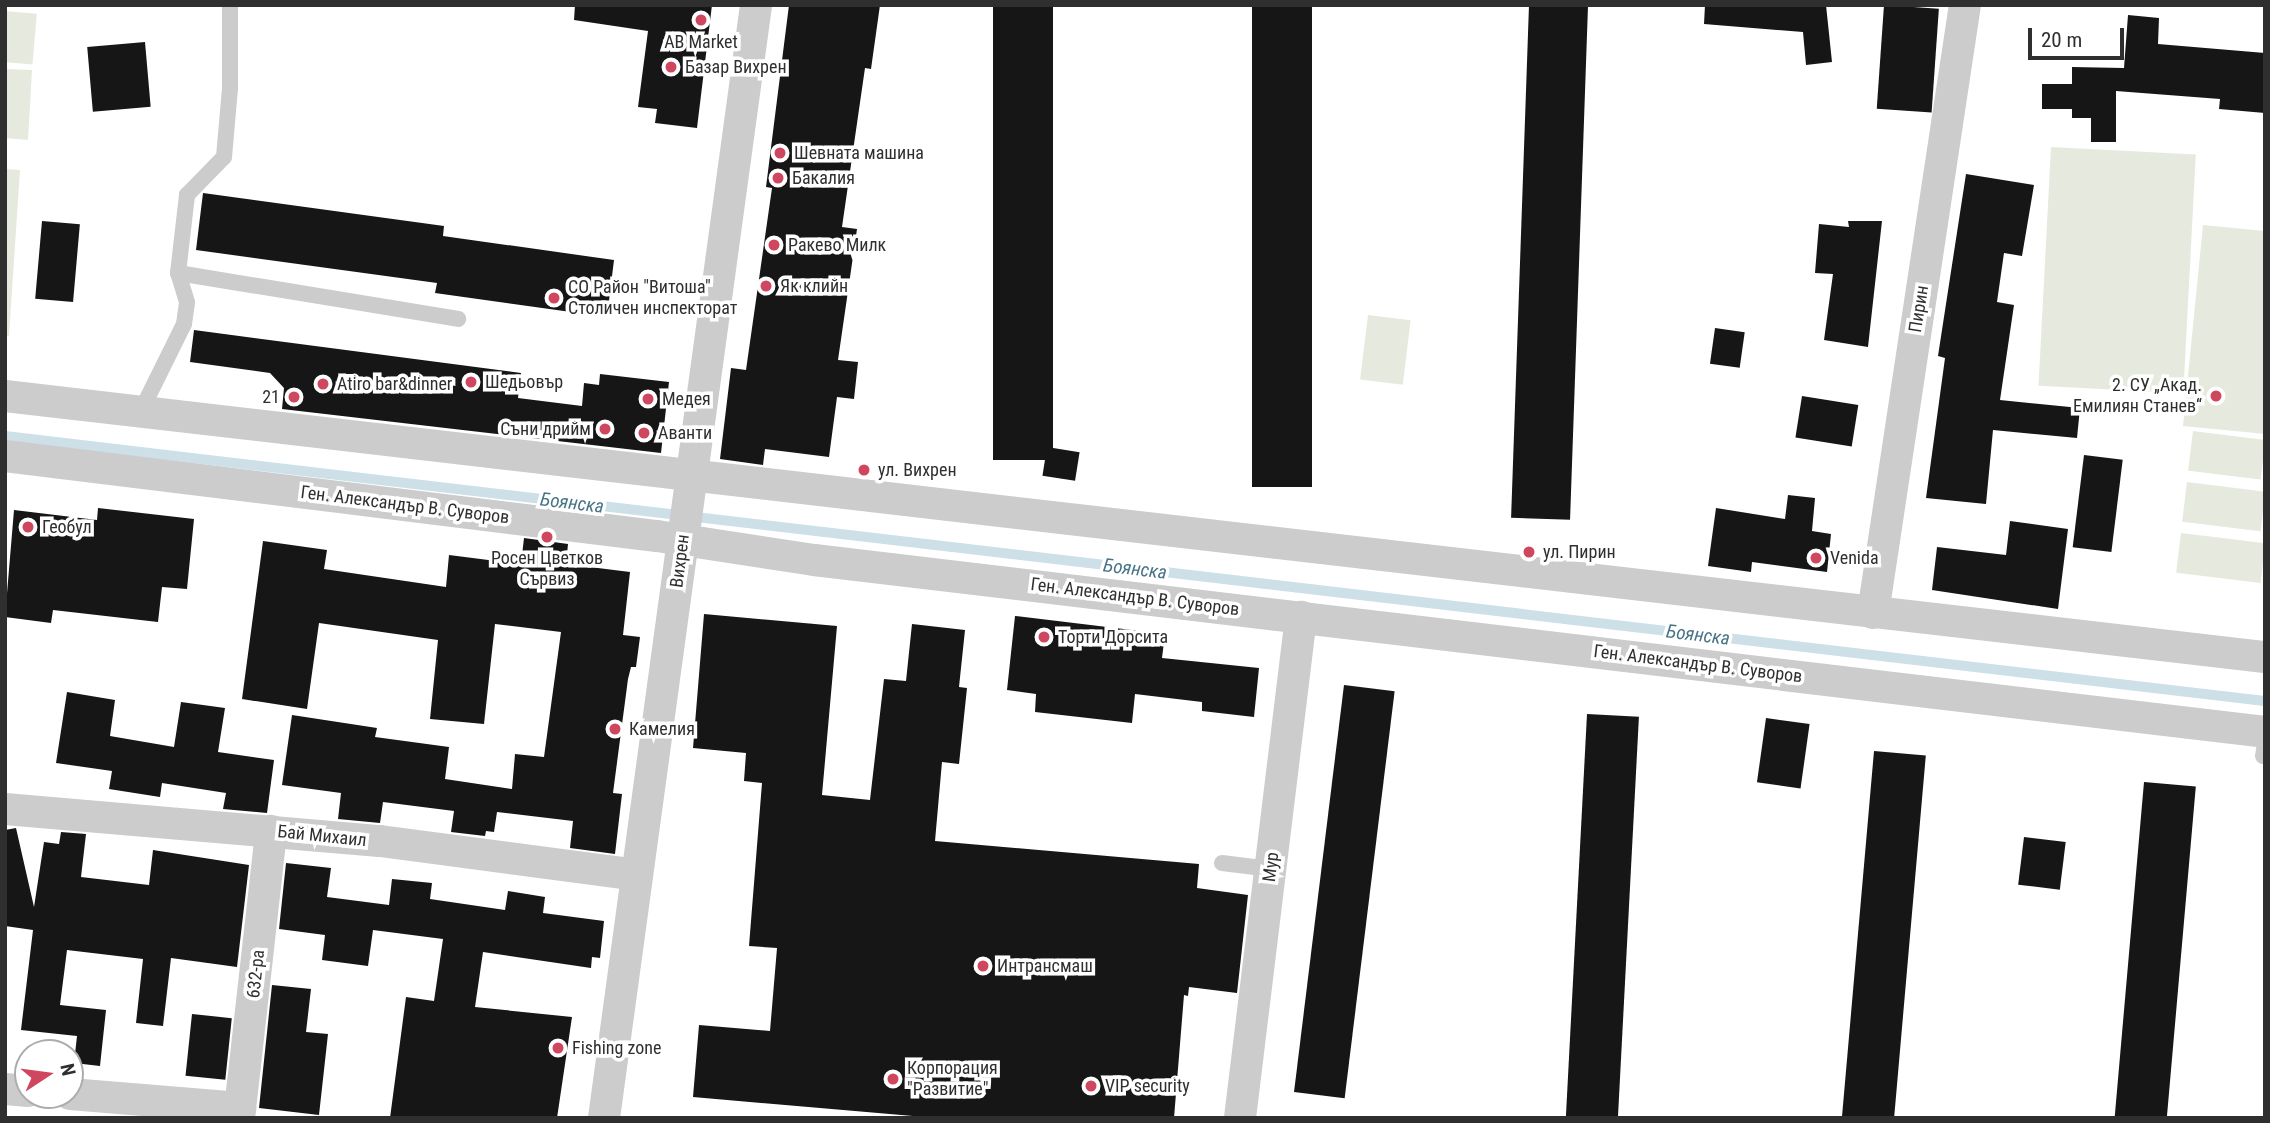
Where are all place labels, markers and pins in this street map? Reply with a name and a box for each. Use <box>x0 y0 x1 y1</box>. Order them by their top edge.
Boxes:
marker: AB Market <box>693 12 709 28</box>
place label: AB Market <box>664 31 738 53</box>
place label: Базар Вихрен <box>685 56 787 78</box>
marker: Базар Вихрен <box>663 59 679 75</box>
place label: Шевната машина <box>794 142 924 164</box>
marker: Шевната машина <box>772 145 788 161</box>
place label: Бакалия <box>792 167 855 189</box>
marker: Бакалия <box>770 170 786 186</box>
place label: Ракево Милк <box>788 234 886 256</box>
marker: Ракево Милк <box>766 237 782 253</box>
place label: Як клийн <box>780 275 848 297</box>
place label: СО Район "Витоша" Столичен инспекторат <box>568 277 737 320</box>
marker: Як клийн <box>758 278 774 294</box>
marker: СО Район "Витоша" Столичен инспекторат <box>546 290 562 306</box>
place label: Шедьовър <box>485 371 563 393</box>
place label: Atiro bar&dinner <box>337 373 452 395</box>
marker: Шедьовър <box>463 374 479 390</box>
place label: 2. СУ „Акад. Емилиян Станев“ <box>2073 375 2202 418</box>
marker: Atiro bar&dinner <box>315 376 331 392</box>
place label: 21 <box>262 386 280 408</box>
place label: Медея <box>662 388 711 410</box>
marker: 2. СУ „Акад. Емилиян Станев“ <box>2208 388 2224 404</box>
marker: 21 <box>286 389 302 405</box>
marker: Медея <box>640 391 656 407</box>
place label: Съни дрийм <box>500 418 591 440</box>
marker: Съни дрийм <box>597 421 613 437</box>
place label: Аванти <box>658 422 712 444</box>
marker: Аванти <box>636 425 652 441</box>
place label: ул. Вихрен <box>878 459 957 481</box>
marker: ул. Вихрен <box>856 462 872 478</box>
place label: Геобул <box>42 516 92 538</box>
marker: Геобул <box>20 519 36 535</box>
marker: Росен Цветков Сървиз <box>539 529 555 545</box>
place label: ул. Пирин <box>1543 541 1616 563</box>
marker: ул. Пирин <box>1521 544 1537 560</box>
place label: Venida <box>1830 547 1879 569</box>
place label: Росен Цветков Сървиз <box>491 548 603 590</box>
marker: Venida <box>1808 550 1824 566</box>
place label: Торти Дорсита <box>1058 626 1168 648</box>
marker: Торти Дорсита <box>1036 629 1052 645</box>
place label: Камелия <box>629 718 695 740</box>
marker: Камелия <box>607 721 623 737</box>
place label: Интрансмаш <box>997 955 1093 977</box>
marker: Интрансмаш <box>975 958 991 974</box>
place label: Fishing zone <box>572 1037 661 1059</box>
marker: Fishing zone <box>550 1040 566 1056</box>
place label: Корпорация "Развитие" <box>907 1058 998 1100</box>
marker: Корпорация "Развитие" <box>885 1071 901 1087</box>
place label: VIP security <box>1105 1075 1190 1097</box>
marker: VIP security <box>1083 1078 1099 1094</box>

